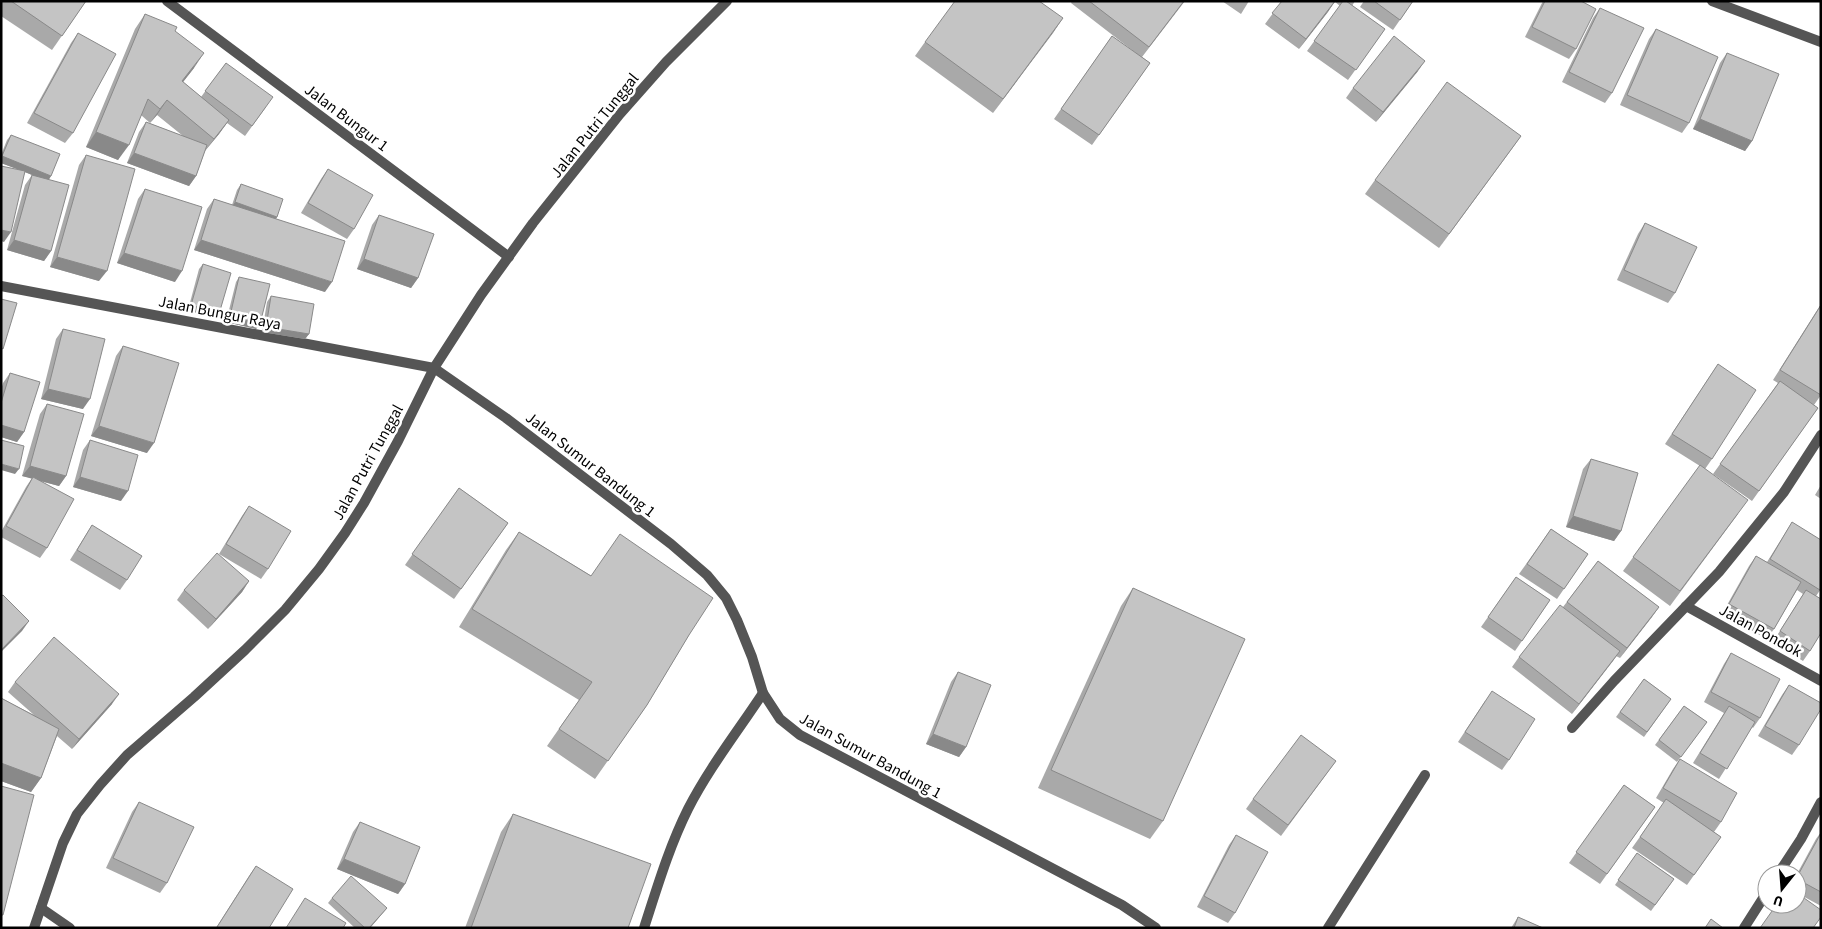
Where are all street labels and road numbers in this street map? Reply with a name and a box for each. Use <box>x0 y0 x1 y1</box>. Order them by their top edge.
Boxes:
street label: Jalan Putri Tunggal <box>546 69 644 183</box>
street label: Jalan Bungur 1 <box>300 79 393 157</box>
street label: Jalan Bungur Raya <box>157 290 283 336</box>
street label: Jalan Putri Tunggal <box>327 401 409 524</box>
street label: Jalan Sumur Bandung 1 <box>521 407 660 523</box>
street label: Jalan Pondok <box>1715 599 1806 663</box>
street label: Jalan Sumur Bandung 1 <box>795 708 946 804</box>

